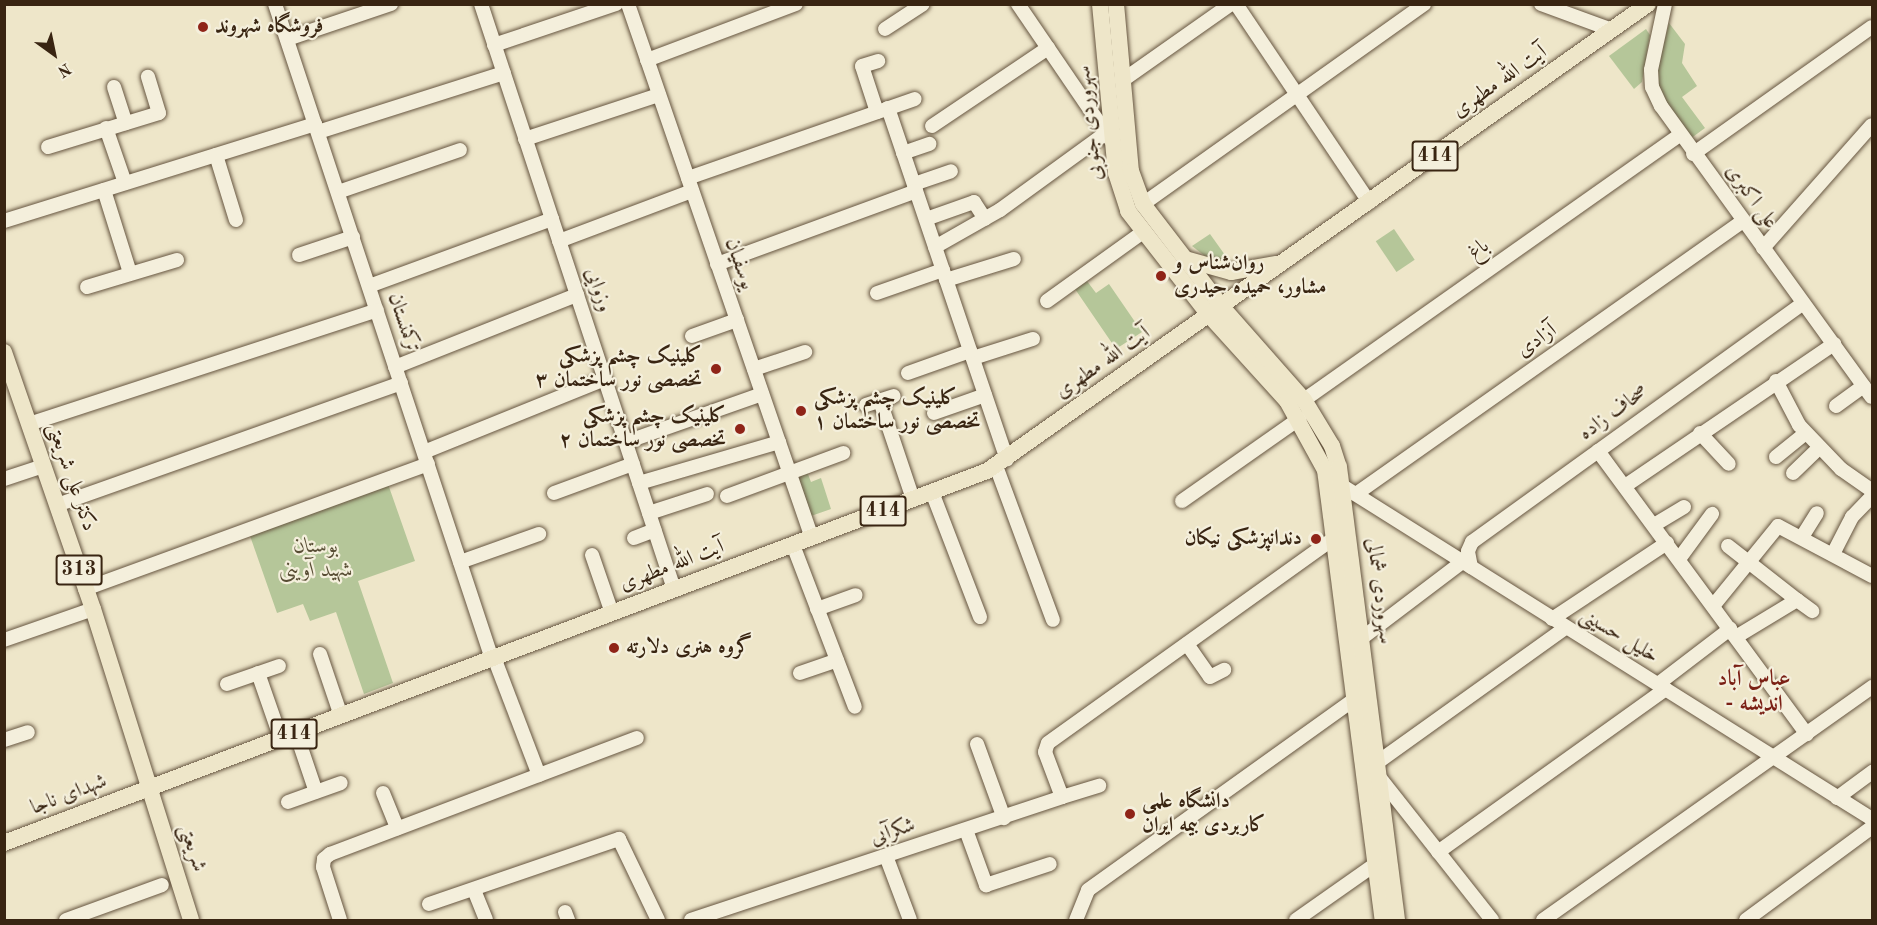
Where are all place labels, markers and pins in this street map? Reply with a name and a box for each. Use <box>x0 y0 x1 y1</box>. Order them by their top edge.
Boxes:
place label: فروشگاه شهروند <box>215 14 324 40</box>
marker: فروشگاه شهروند <box>196 20 210 34</box>
place label: روان‌شناس و مشاور، حمیده حیدری <box>1174 251 1326 301</box>
marker: روان‌شناس و مشاور، حمیده حیدری <box>1152 267 1170 285</box>
place label: کلینیک چشم پزشکی تخصصی نور ساختمان ۳ <box>536 344 702 394</box>
marker: کلینیک چشم پزشکی تخصصی نور ساختمان ۳ <box>707 360 725 378</box>
place label: کلینیک چشم پزشکی تخصصی نور ساختمان ۱ <box>814 386 980 436</box>
marker: کلینیک چشم پزشکی تخصصی نور ساختمان ۱ <box>792 402 810 420</box>
place label: کلینیک چشم پزشکی تخصصی نور ساختمان ۲ <box>560 404 726 454</box>
marker: کلینیک چشم پزشکی تخصصی نور ساختمان ۲ <box>731 420 749 438</box>
place label: دندانپزشکی نیکان <box>1185 526 1302 552</box>
marker: دندانپزشکی نیکان <box>1307 530 1325 548</box>
place label: گروه هنری دلارته <box>626 635 752 661</box>
marker: گروه هنری دلارته <box>607 641 621 655</box>
place label: دانشگاه علمی کاربردی بیمه ایران <box>1142 789 1266 839</box>
marker: دانشگاه علمی کاربردی بیمه ایران <box>1123 807 1137 821</box>

